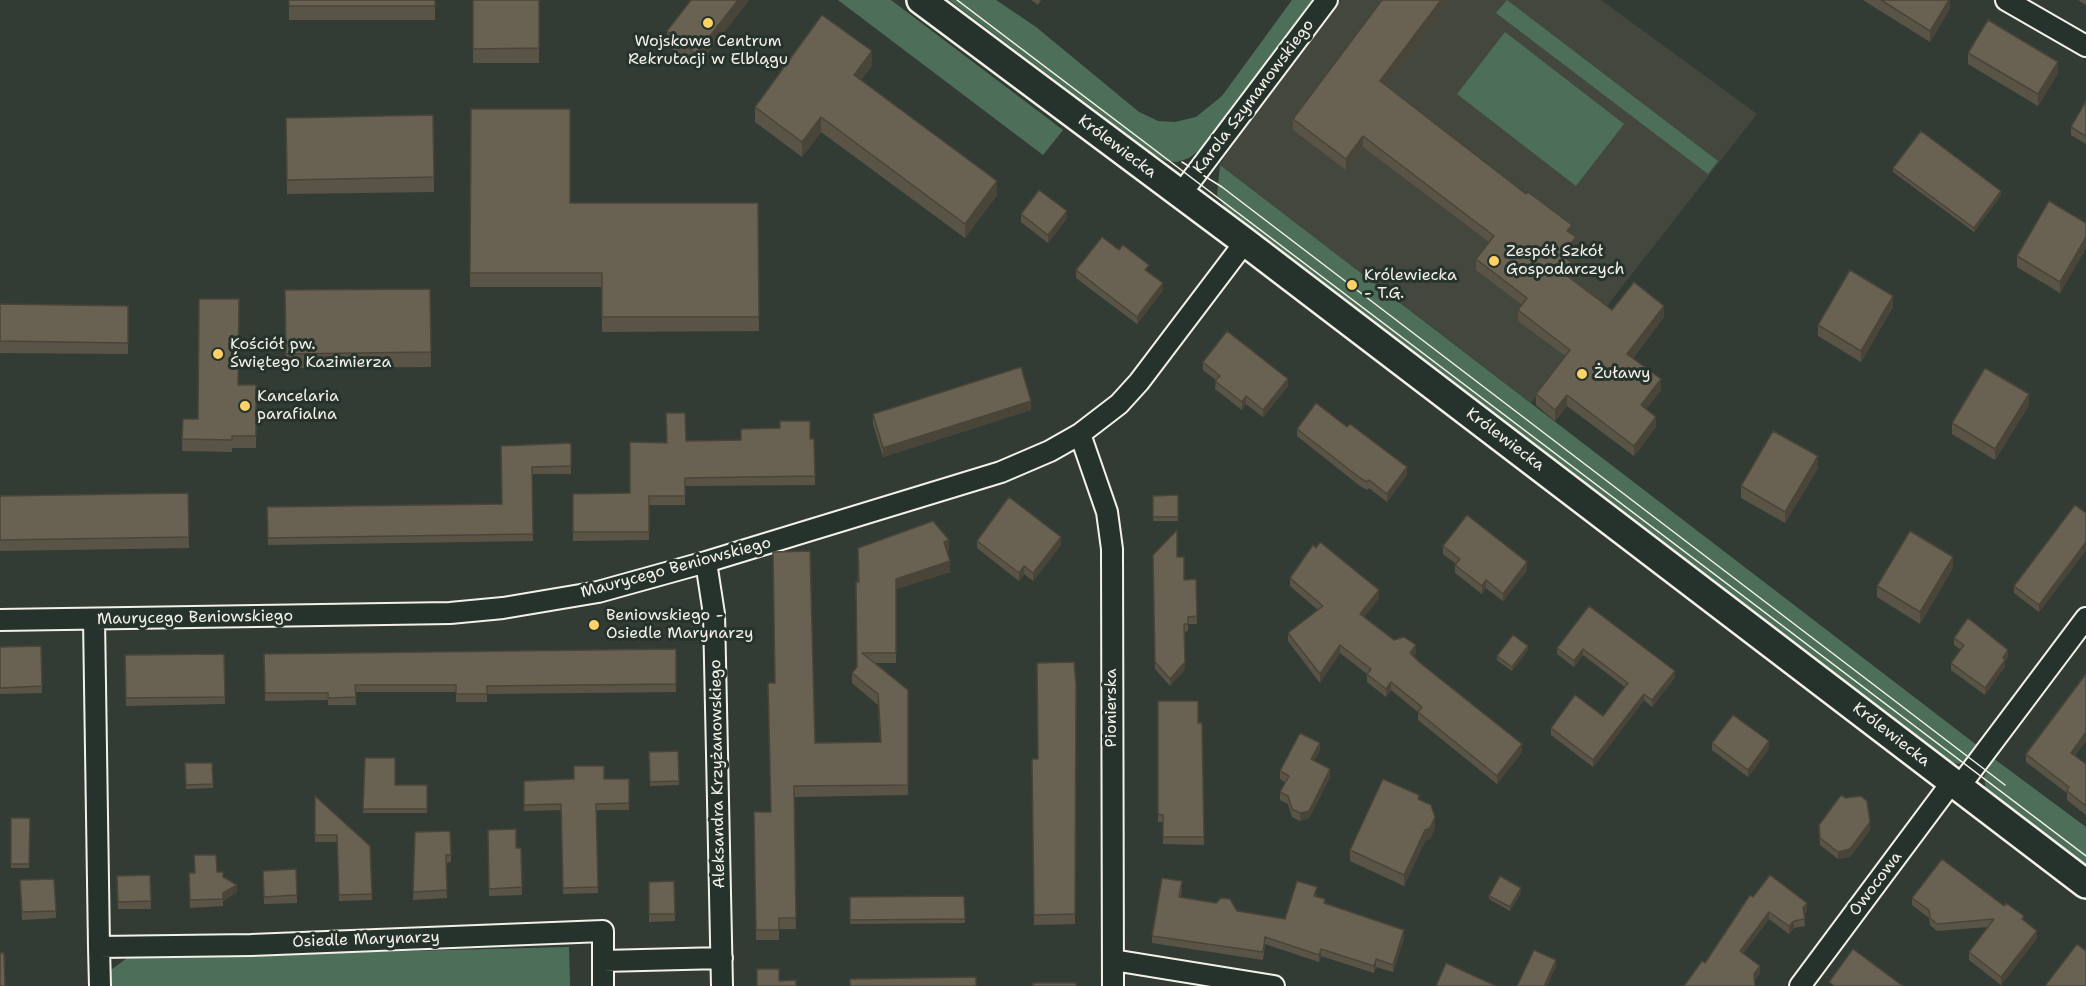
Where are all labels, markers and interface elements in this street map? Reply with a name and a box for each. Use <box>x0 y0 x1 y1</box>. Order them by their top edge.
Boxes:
marker: Wojskowe Centrum Rekrutacji w Elblągu <box>701 16 715 30</box>
street label: Karola Szymanowskiego <box>1190 16 1318 178</box>
place label: Wojskowe Centrum Rekrutacji w Elblągu <box>628 32 788 70</box>
street label: Królewiecka <box>1074 111 1160 183</box>
place label: Zespół Szkół Gospodarczych <box>1506 242 1624 280</box>
marker: Zespół Szkół Gospodarczych <box>1487 254 1501 268</box>
place label: Królewiecka - T.G. <box>1364 266 1457 304</box>
marker: Królewiecka - T.G. <box>1345 278 1359 292</box>
place label: Kościół pw. Świętego Kazimierza <box>230 335 391 373</box>
marker: Kościół pw. Świętego Kazimierza <box>211 347 225 361</box>
place label: Żuławy <box>1594 364 1651 384</box>
marker: Żuławy <box>1575 367 1589 381</box>
place label: Kancelaria parafialna <box>257 387 339 425</box>
marker: Kancelaria parafialna <box>238 399 252 413</box>
street label: Królewiecka <box>1462 404 1548 476</box>
street label: Maurycego Beniowskiego <box>579 533 773 603</box>
place label: Beniowskiego - Osiedle Marynarzy <box>606 606 753 644</box>
street label: Maurycego Beniowskiego <box>97 607 293 629</box>
marker: Beniowskiego - Osiedle Marynarzy <box>587 618 601 632</box>
street label: Aleksandra Krzyżanowskiego <box>706 659 730 889</box>
street label: Pionierska <box>1102 668 1122 748</box>
street label: Królewiecka <box>1848 699 1934 771</box>
street label: Owocowa <box>1845 848 1907 920</box>
street label: Osiedle Marynarzy <box>292 928 440 952</box>

